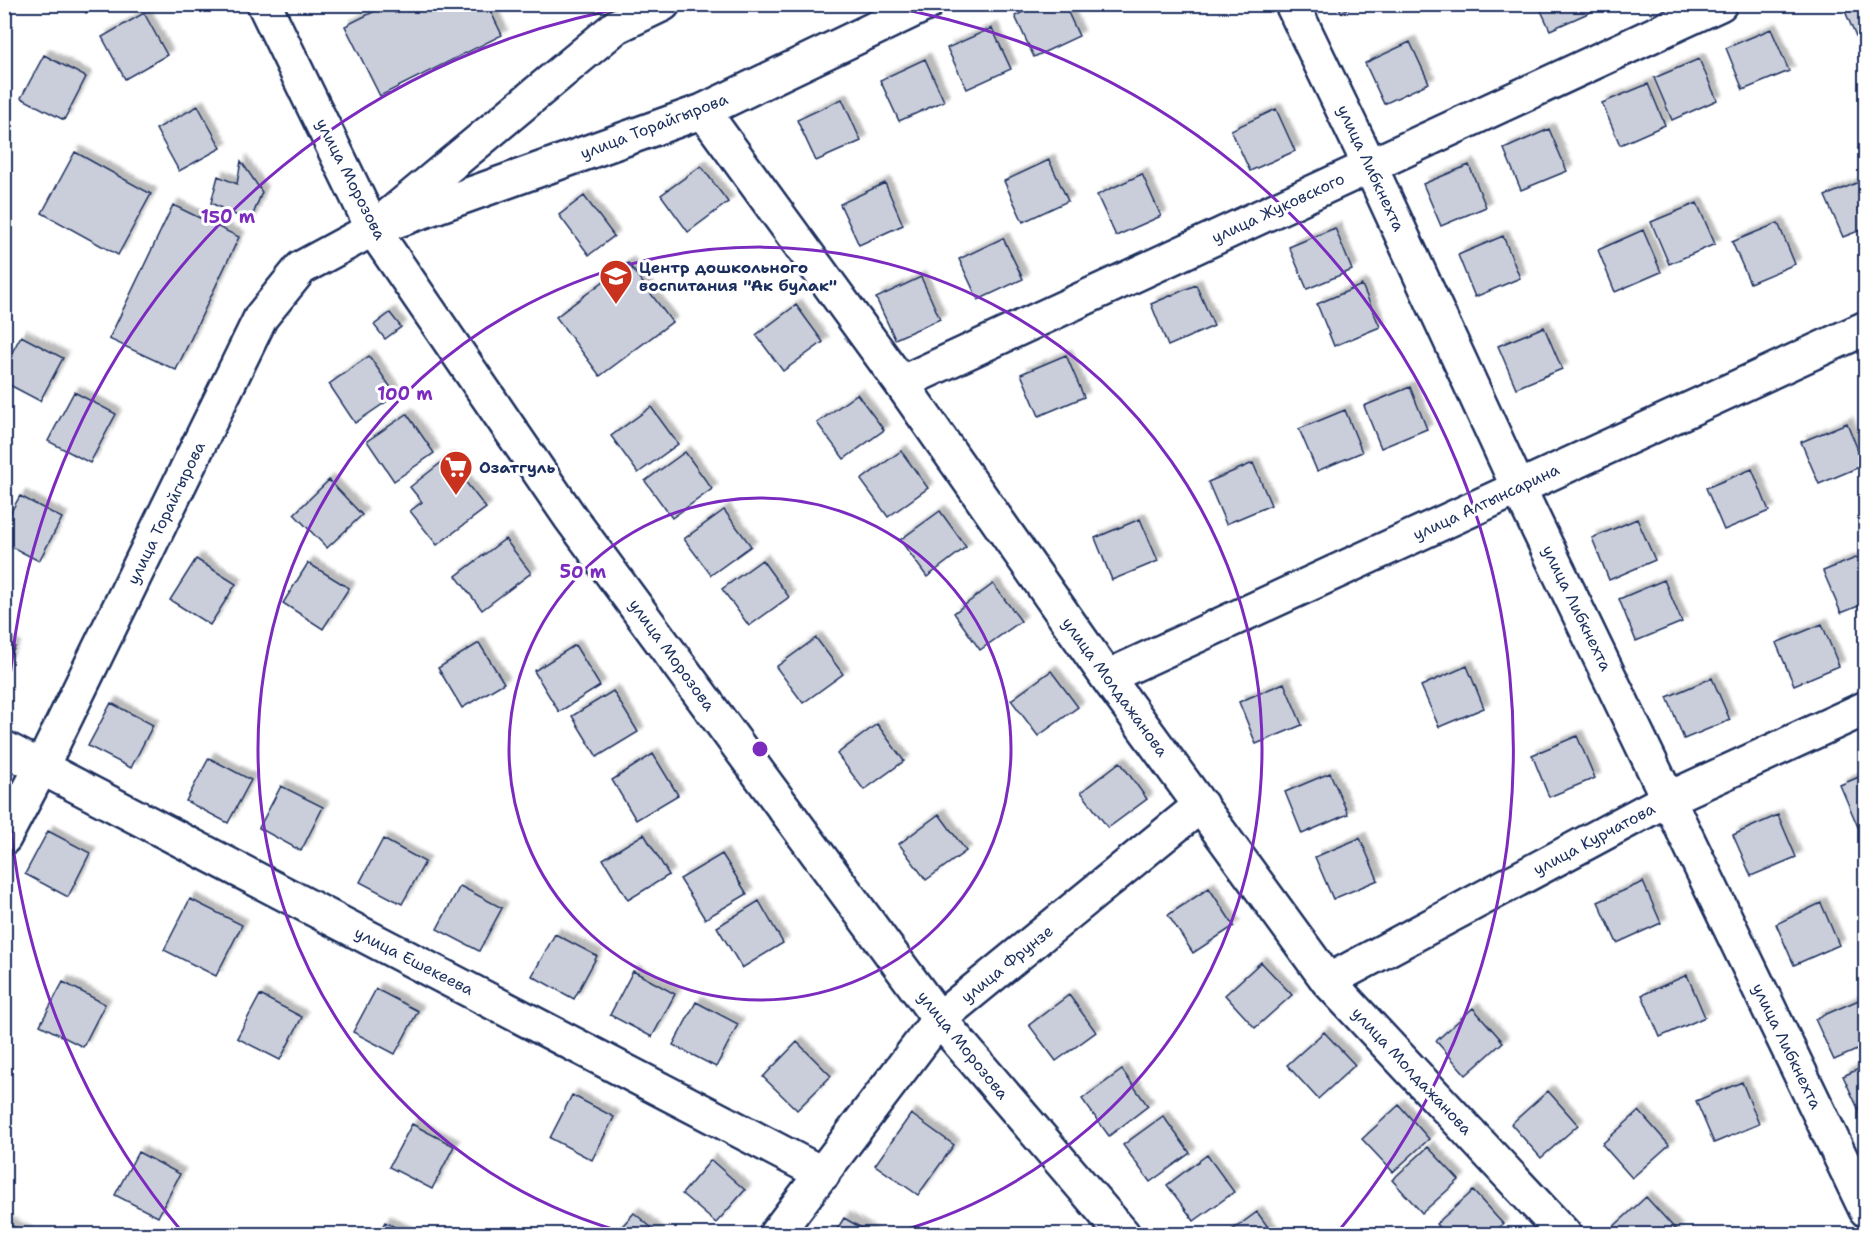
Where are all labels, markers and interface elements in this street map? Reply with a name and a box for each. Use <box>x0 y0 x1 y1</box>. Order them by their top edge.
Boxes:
street label: улица Торайгырова <box>577 88 731 164</box>
street label: улица Либкнехта <box>1332 101 1410 235</box>
street label: улица Морозова <box>311 115 391 243</box>
street label: улица Жуковского <box>1208 168 1348 248</box>
text: 150 m <box>201 205 256 229</box>
place label: Центр дошкольного воспитания "Ак булак" <box>639 257 837 296</box>
school or university icon: Центр дошкольного воспитания "Ак булак" <box>598 258 634 305</box>
text: 100 m <box>377 382 433 406</box>
street label: улица Торайгырова <box>122 438 210 588</box>
supermarket icon: Oзатгуль <box>438 449 474 496</box>
place label: Oзатгуль <box>479 457 556 478</box>
street label: улица Алтынсарина <box>1409 459 1563 545</box>
street label: улица Либкнехта <box>1537 542 1617 674</box>
text: 50 m <box>560 560 607 584</box>
street label: улица Морозова <box>624 595 720 715</box>
street label: улица Молдажанова <box>1057 613 1173 761</box>
centre of rings <box>750 739 770 759</box>
street label: улица Курчатова <box>1529 798 1659 880</box>
street label: улица Фрунзе <box>957 920 1057 1008</box>
street label: улица Ешекеева <box>351 922 477 1000</box>
street label: улица Либкнехта <box>1747 980 1827 1112</box>
street label: улица Морозова <box>913 986 1013 1104</box>
street label: улица Молдажанова <box>1347 1003 1477 1139</box>

